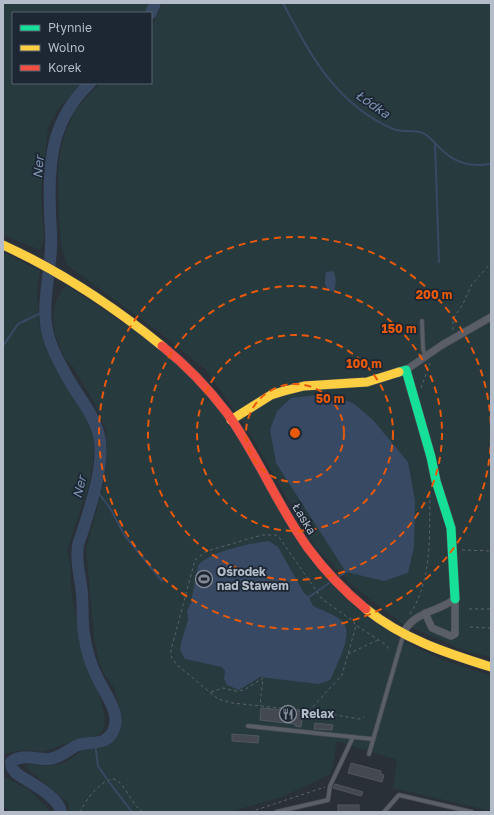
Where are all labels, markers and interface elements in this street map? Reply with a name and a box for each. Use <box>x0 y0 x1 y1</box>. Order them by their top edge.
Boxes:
legend <box>12 12 152 84</box>
text: Płynnie <box>48 20 92 35</box>
text: Wolno <box>48 40 85 55</box>
text: Korek <box>48 60 82 75</box>
water label: Łódka <box>353 87 394 122</box>
water label: Ner <box>29 153 47 179</box>
text: 200 m <box>416 287 452 302</box>
text: 150 m <box>382 321 416 336</box>
text: 100 m <box>346 356 382 371</box>
text: 50 m <box>316 391 344 406</box>
centre of rings <box>288 426 302 440</box>
water label: Ner <box>69 472 90 500</box>
street label: Łaska <box>289 500 320 537</box>
place label: Ośrodek nad Stawem <box>217 564 289 593</box>
sports icon: Ośrodek nad Stawem <box>194 569 214 589</box>
restaurant icon: Relax <box>278 704 298 724</box>
place label: Relax <box>301 706 334 721</box>

